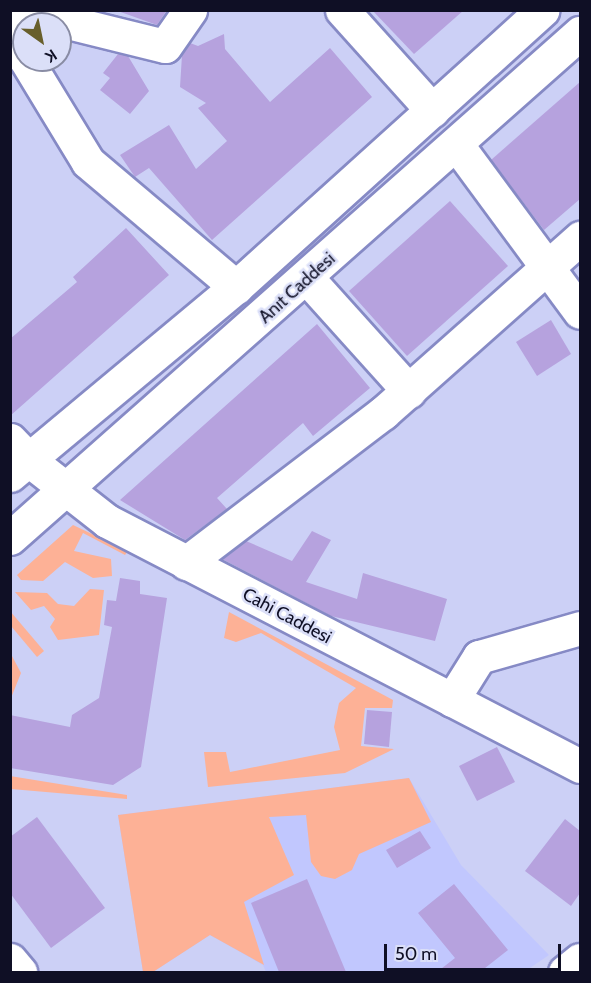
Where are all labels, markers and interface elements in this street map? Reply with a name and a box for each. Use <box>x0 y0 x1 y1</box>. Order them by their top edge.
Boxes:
north arrow <box>12 12 72 72</box>
text: K <box>42 45 60 67</box>
street label: Anıt Caddesi <box>254 248 340 328</box>
street label: Cahi Caddesi <box>239 584 335 648</box>
scale bar <box>387 932 564 970</box>
text: 50 m <box>395 943 437 965</box>

